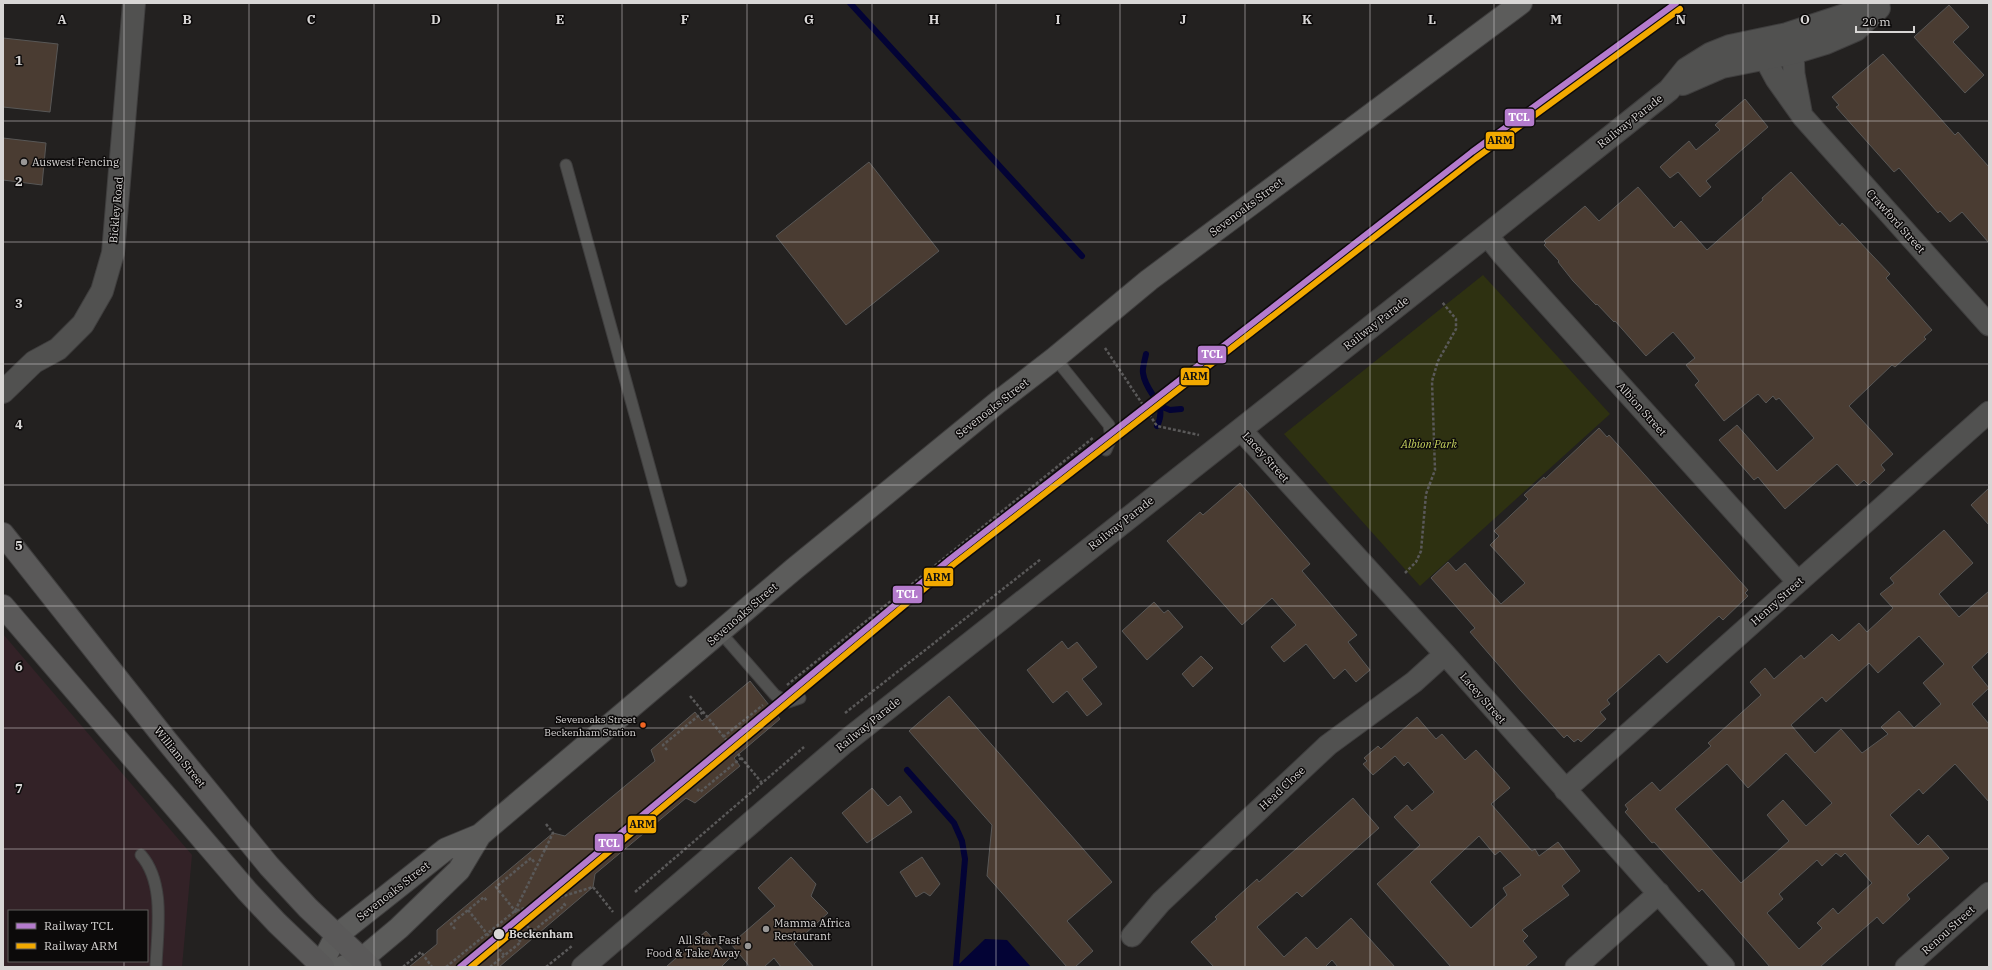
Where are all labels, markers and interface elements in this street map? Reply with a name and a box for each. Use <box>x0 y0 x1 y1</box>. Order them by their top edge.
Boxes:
scale bar <box>1856 8 1914 34</box>
text: A <box>57 11 67 28</box>
text: B <box>182 11 192 28</box>
text: C <box>307 11 316 28</box>
text: D <box>431 11 441 28</box>
text: E <box>556 11 564 28</box>
text: F <box>681 11 689 28</box>
text: G <box>804 11 814 28</box>
text: H <box>929 11 940 28</box>
text: I <box>1056 11 1061 28</box>
text: J <box>1180 11 1187 28</box>
text: K <box>1302 11 1312 28</box>
text: L <box>1428 11 1436 28</box>
text: M <box>1550 11 1562 28</box>
text: N <box>1676 11 1686 28</box>
text: O <box>1800 11 1810 28</box>
text: 20 m <box>1862 14 1891 29</box>
text: 1 <box>15 52 23 69</box>
street label: Railway Parade <box>1595 91 1666 151</box>
line badge: TCL <box>1504 108 1535 127</box>
text: TCL <box>1508 110 1530 124</box>
line badge: ARM <box>1485 131 1515 150</box>
text: ARM <box>1487 133 1513 147</box>
place label: Auswest Fencing <box>32 155 119 169</box>
marker: Auswest Fencing <box>19 157 29 167</box>
text: 2 <box>15 173 23 190</box>
street label: Sevenoaks Street <box>1206 175 1286 239</box>
street label: Bickley Road <box>106 176 126 244</box>
street label: Crawford Street <box>1864 186 1928 256</box>
street label: Railway Parade <box>1341 293 1412 353</box>
text: 3 <box>15 295 23 312</box>
line badge: TCL <box>1197 345 1227 364</box>
text: TCL <box>1201 347 1223 361</box>
line badge: ARM <box>1180 367 1210 386</box>
text: ARM <box>1182 369 1208 383</box>
street label: Sevenoaks Street <box>953 375 1031 441</box>
street label: Albion Street <box>1614 379 1670 439</box>
text: 4 <box>15 416 23 433</box>
street label: Lacey Street <box>1240 429 1292 485</box>
park label: Albion Park <box>1400 437 1457 451</box>
street label: Railway Parade <box>1086 493 1157 553</box>
text: 5 <box>15 537 23 554</box>
line badge: ARM <box>923 567 954 587</box>
text: ARM <box>925 570 951 584</box>
street label: Henry Street <box>1748 574 1806 628</box>
street label: Sevenoaks Street <box>704 580 780 648</box>
line badge: TCL <box>892 585 923 604</box>
text: TCL <box>896 587 918 601</box>
text: 6 <box>15 658 23 675</box>
street label: Lacey Street <box>1457 670 1509 727</box>
street label: Railway Parade <box>833 694 903 754</box>
place label: Sevenoaks Street Beckenham Station <box>544 713 637 739</box>
marker: Sevenoaks Street Beckenham Station <box>638 720 648 730</box>
street label: William Street <box>151 724 209 790</box>
street label: Head Close <box>1256 763 1308 813</box>
text: 7 <box>15 780 23 797</box>
line badge: ARM <box>627 815 657 834</box>
text: ARM <box>629 817 655 831</box>
line badge: TCL <box>594 833 624 852</box>
text: TCL <box>598 836 620 850</box>
street label: Sevenoaks Street <box>354 858 432 924</box>
street label: Renou Street <box>1919 902 1978 957</box>
legend <box>8 910 148 962</box>
place label: Mamma Africa Restaurant <box>774 916 850 943</box>
text: Railway TCL <box>44 918 114 933</box>
marker: Mamma Africa Restaurant <box>761 924 771 934</box>
marker: Beckenham <box>492 927 506 941</box>
place label: Beckenham <box>509 927 573 941</box>
place label: All Star Fast Food & Take Away <box>646 933 740 960</box>
text: Railway ARM <box>44 938 118 953</box>
marker: All Star Fast Food & Take Away <box>743 941 753 951</box>

